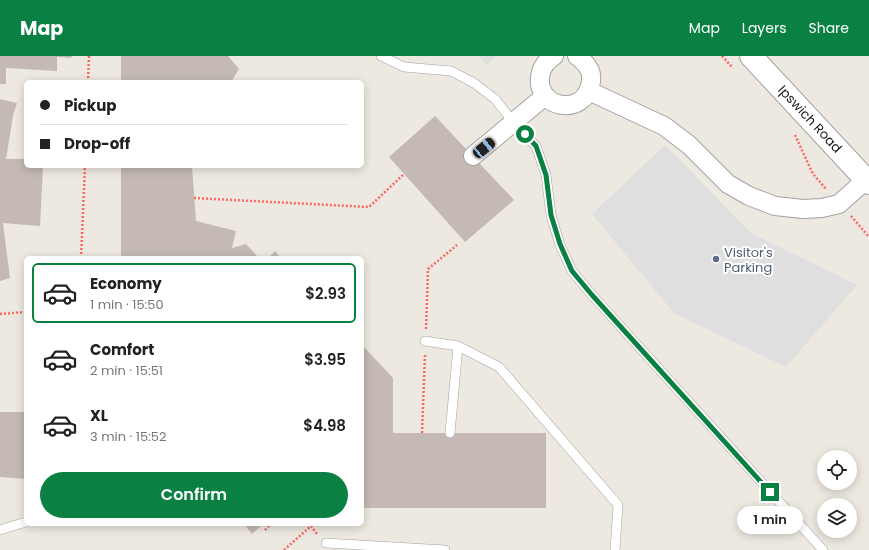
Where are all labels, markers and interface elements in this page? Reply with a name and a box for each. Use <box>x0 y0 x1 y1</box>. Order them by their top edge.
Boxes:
text: Map <box>20 15 63 42</box>
text: Map <box>689 18 720 38</box>
text: Layers <box>742 18 786 38</box>
text: Share <box>808 18 849 38</box>
street label: Ipswich Road <box>774 81 846 157</box>
text: Pickup <box>64 95 116 116</box>
route start <box>516 125 534 143</box>
text: Drop-off <box>64 133 130 154</box>
car <box>471 136 497 160</box>
place label: Visitor's Parking <box>724 243 773 277</box>
marker: Visitor's Parking <box>711 254 721 264</box>
text: Economy <box>90 273 162 294</box>
icon: car <box>42 275 78 311</box>
text: $2.93 <box>305 283 346 304</box>
text: 1 min · 15:50 <box>90 295 164 314</box>
text: Comfort <box>90 339 154 360</box>
icon: car <box>42 341 78 377</box>
text: $3.95 <box>304 349 346 370</box>
text: 2 min · 15:51 <box>90 361 163 380</box>
text: XL <box>90 405 108 426</box>
icon: car <box>42 407 78 443</box>
text: $4.98 <box>303 415 346 436</box>
text: 3 min · 15:52 <box>90 427 166 446</box>
map controls <box>817 450 857 538</box>
button: locate <box>817 450 857 490</box>
button: Confirm <box>40 472 348 518</box>
route end <box>761 483 779 501</box>
button: layers <box>817 498 857 538</box>
callout: 1 min <box>737 506 803 534</box>
text: 1 min <box>753 510 787 529</box>

